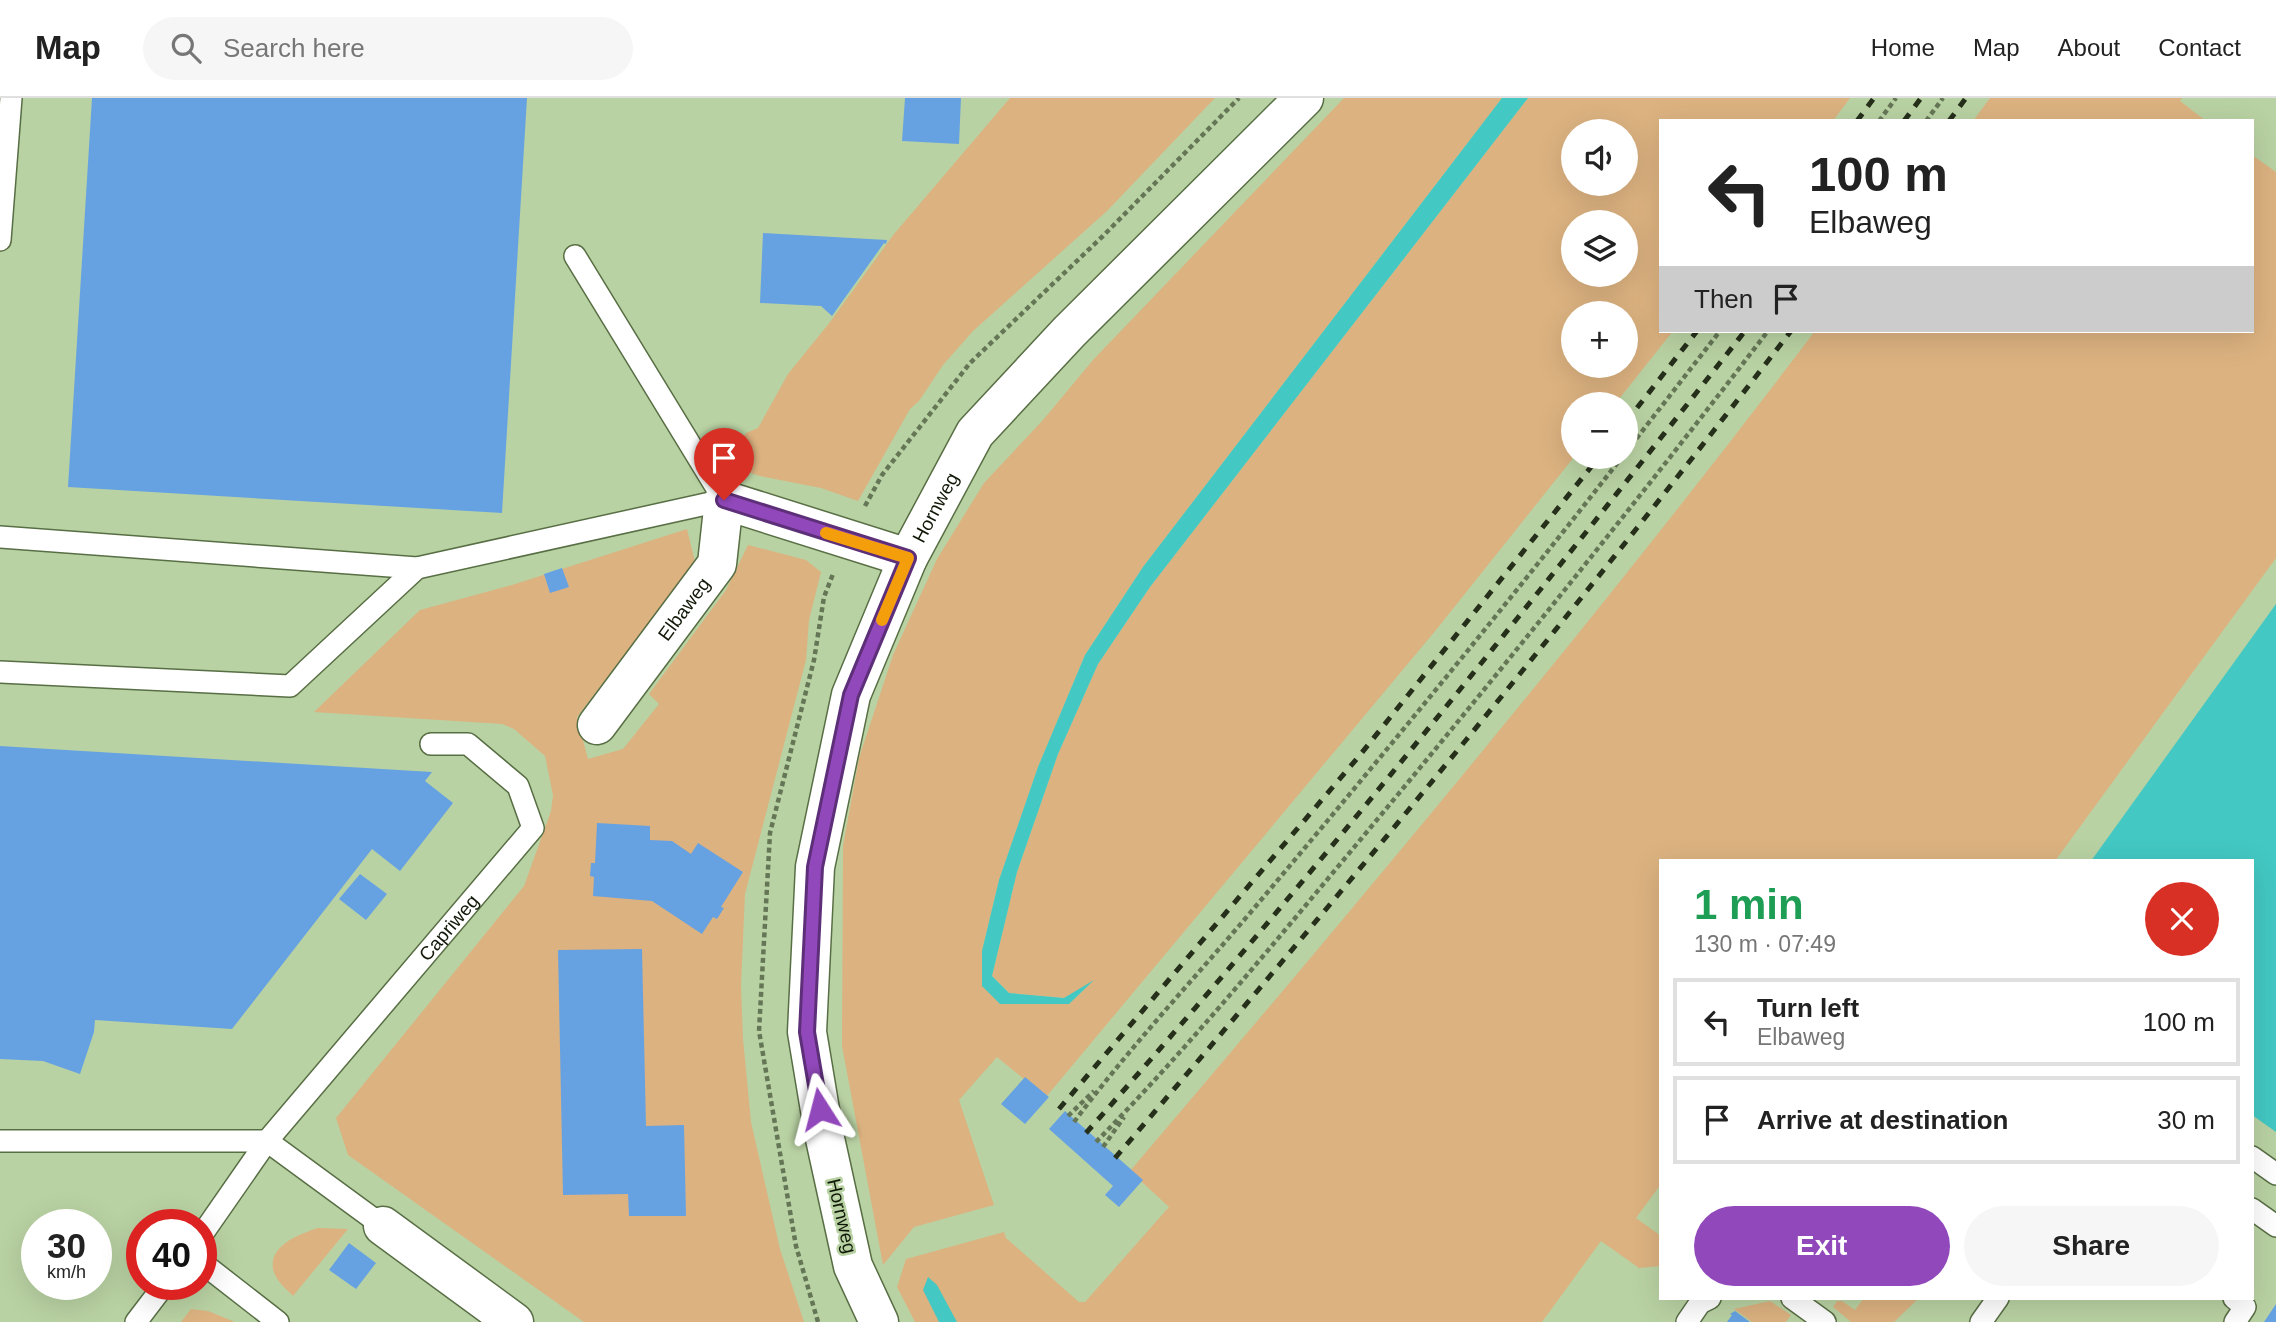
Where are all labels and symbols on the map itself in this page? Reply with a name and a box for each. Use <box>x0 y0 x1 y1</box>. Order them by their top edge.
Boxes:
pin <box>694 428 754 500</box>
street label: Hornweg <box>908 469 962 546</box>
street label: Elbaweg <box>653 573 714 644</box>
street label: Capriweg <box>415 890 483 965</box>
position arrow <box>783 1072 857 1146</box>
street label: Hornweg <box>823 1177 861 1255</box>
speed limit sign: 40 <box>126 1209 217 1300</box>

